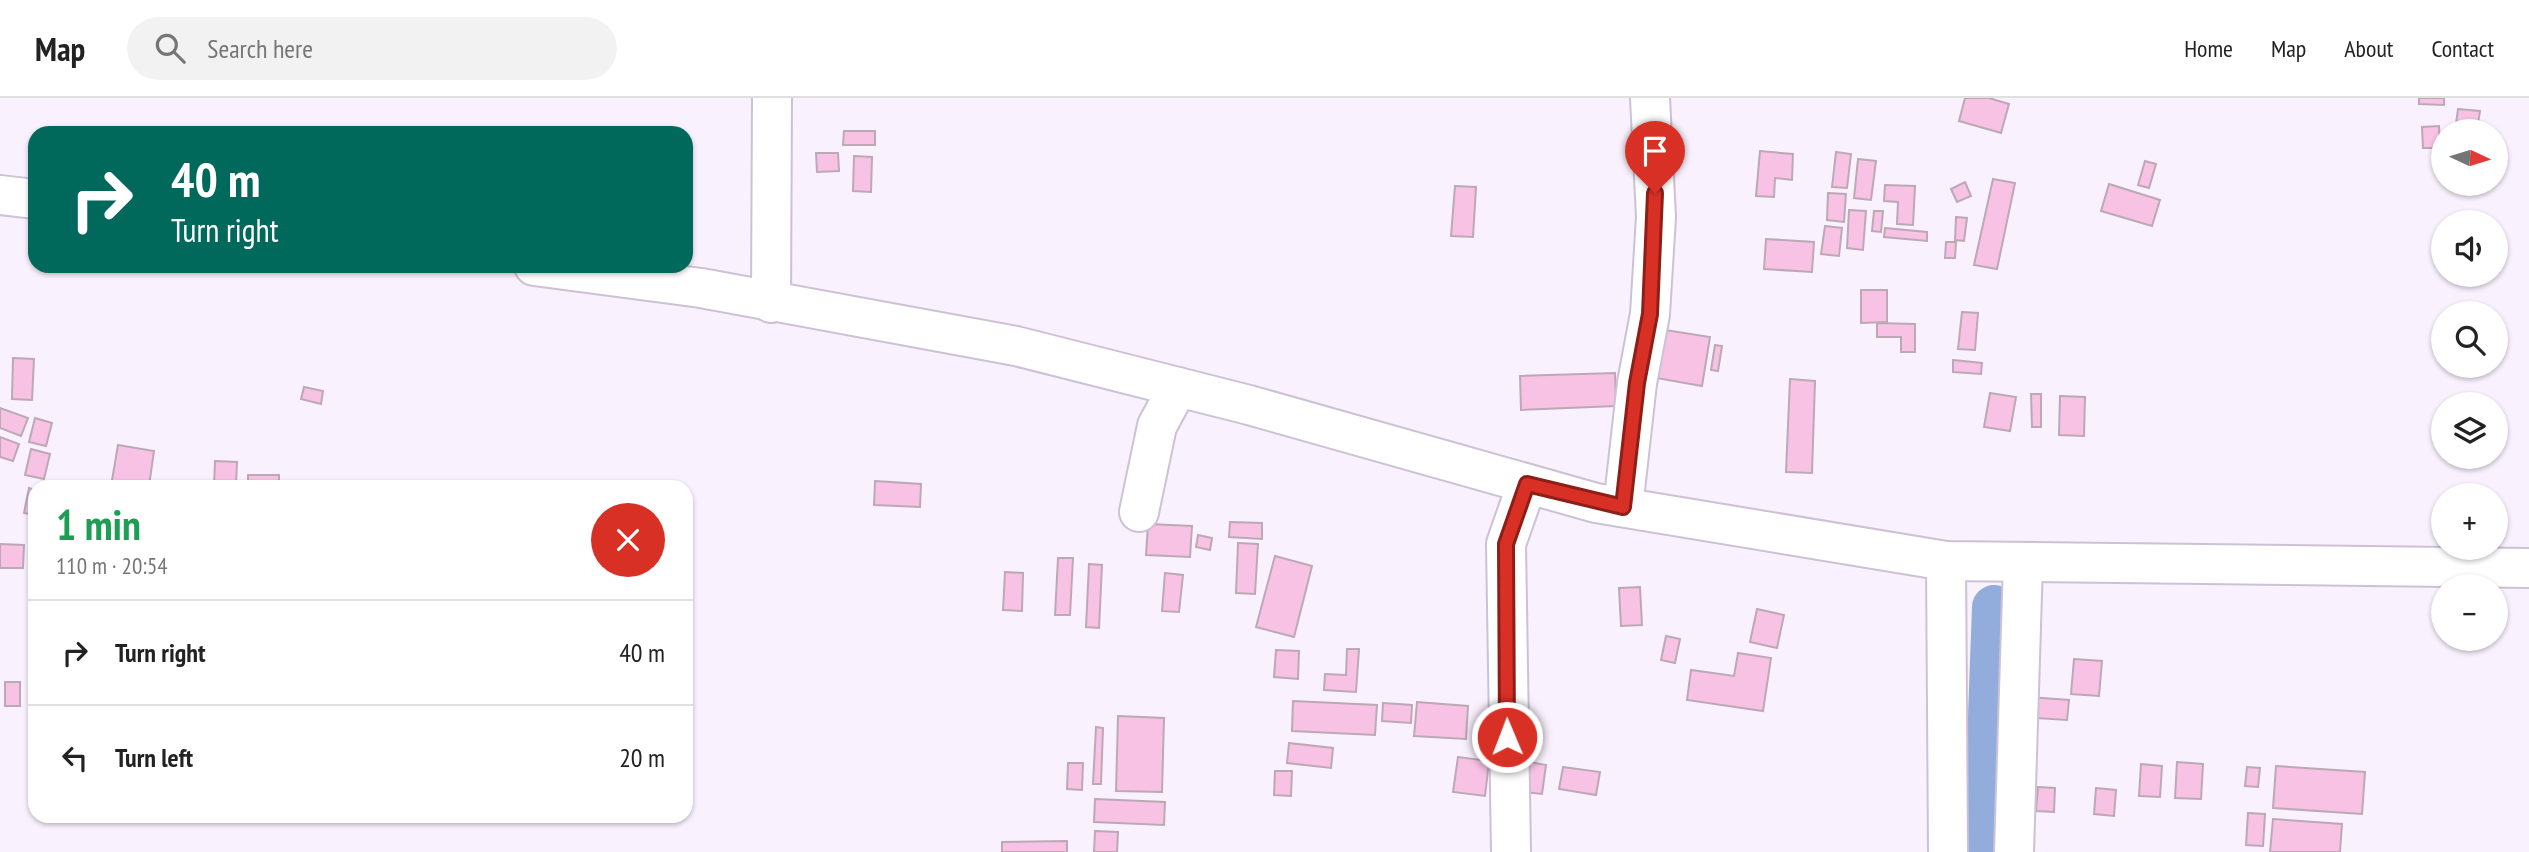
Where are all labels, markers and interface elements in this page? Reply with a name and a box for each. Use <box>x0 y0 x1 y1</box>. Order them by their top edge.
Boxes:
search box <box>127 17 617 80</box>
text: Map <box>35 27 85 70</box>
icon: search <box>151 29 189 67</box>
text: Search here <box>207 32 313 65</box>
text: Home <box>2184 33 2233 64</box>
text: Map <box>2271 33 2306 64</box>
text: About <box>2344 33 2393 64</box>
text: Contact <box>2431 33 2494 64</box>
north arrow <box>2431 119 2508 196</box>
map controls <box>2431 119 2508 651</box>
pin <box>1625 121 1685 193</box>
icon: arrive <box>1636 132 1674 170</box>
text: 40 m <box>171 147 260 211</box>
icon: right <box>56 154 147 245</box>
text: Turn right <box>171 209 279 251</box>
button: sound <box>2431 210 2508 287</box>
button: search <box>2431 301 2508 378</box>
button: layers <box>2431 392 2508 469</box>
button: + <box>2431 483 2508 560</box>
text: 1 min <box>56 497 141 552</box>
button: close <box>591 503 665 577</box>
text: 110 m · 20:54 <box>56 551 168 580</box>
button: − <box>2431 574 2508 651</box>
icon: right <box>56 634 94 672</box>
text: Turn right <box>115 636 206 669</box>
text: 40 m <box>619 636 665 669</box>
position arrow <box>1470 700 1544 774</box>
icon: left <box>56 739 94 777</box>
text: Turn left <box>115 741 193 774</box>
text: 20 m <box>619 741 665 774</box>

